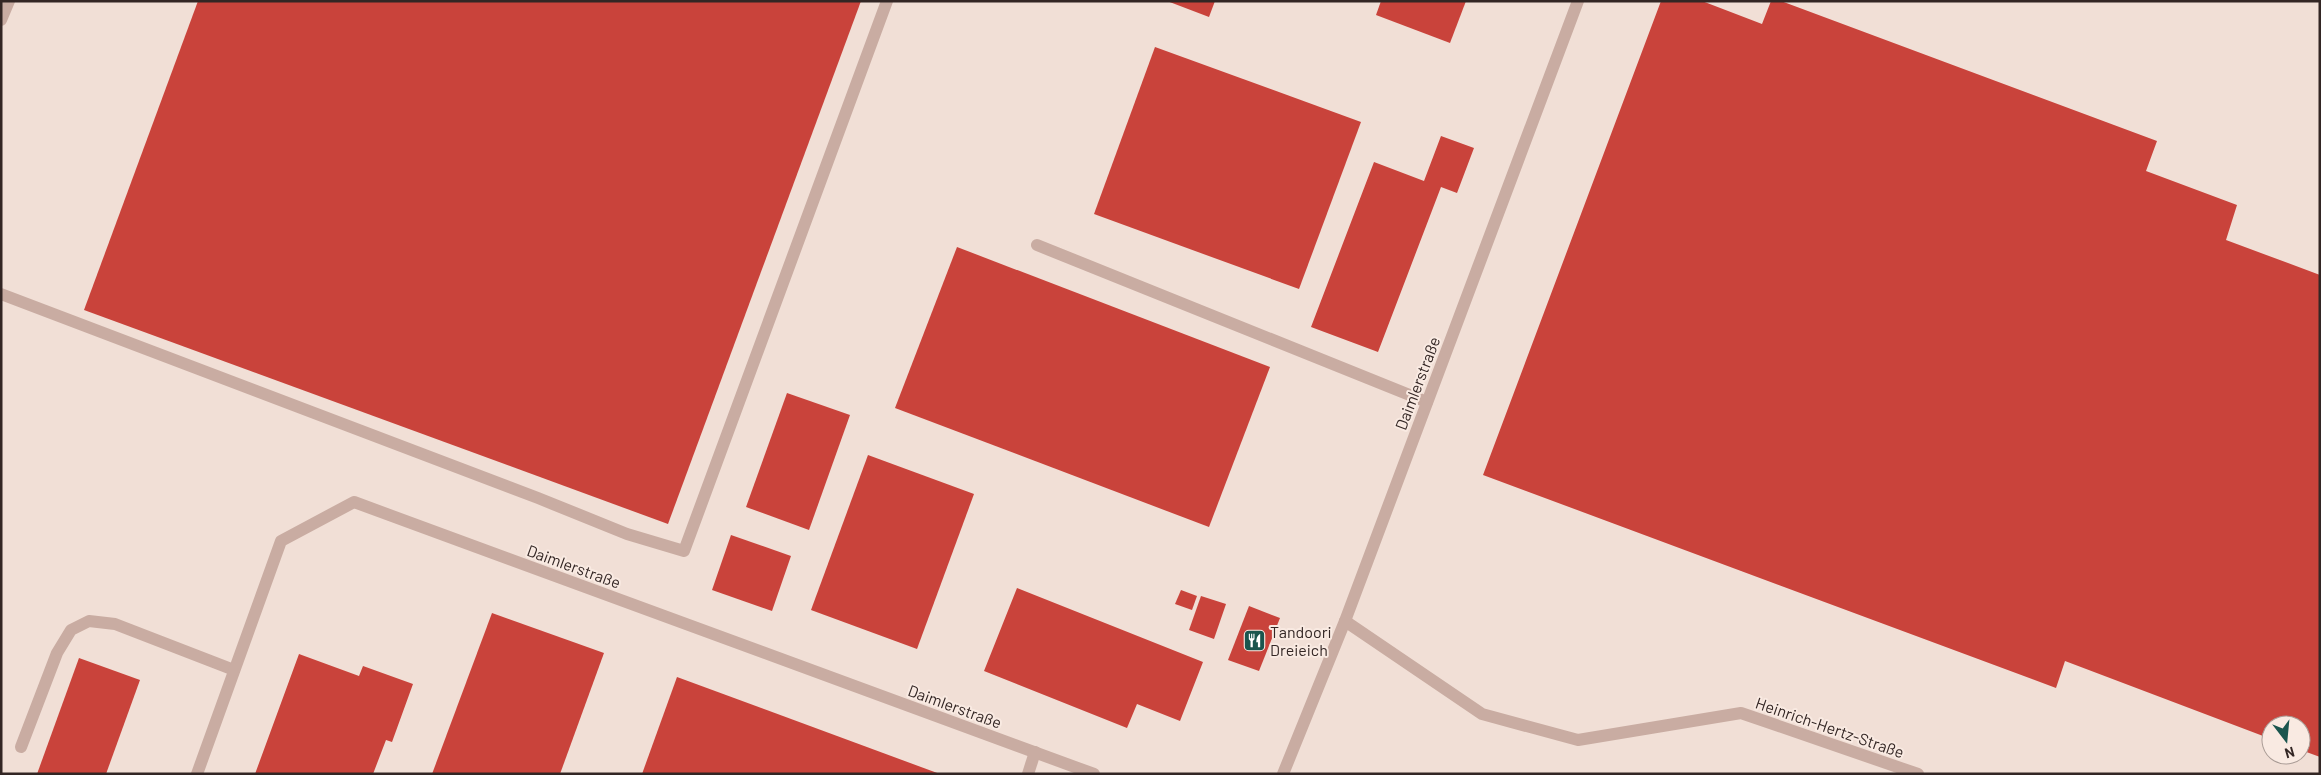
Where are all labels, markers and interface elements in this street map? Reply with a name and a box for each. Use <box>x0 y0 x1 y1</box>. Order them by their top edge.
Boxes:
street label: Daimlerstraße <box>1391 334 1443 432</box>
street label: Daimlerstraße <box>525 540 623 592</box>
place label: Tandoori Dreieich <box>1270 622 1332 659</box>
restaurant icon: Tandoori Dreieich <box>1242 628 1266 652</box>
street label: Daimlerstraße <box>906 680 1004 732</box>
street label: Heinrich-Hertz-Straße <box>1753 693 1907 761</box>
north arrow <box>2261 715 2311 765</box>
text: N <box>2283 744 2297 762</box>

